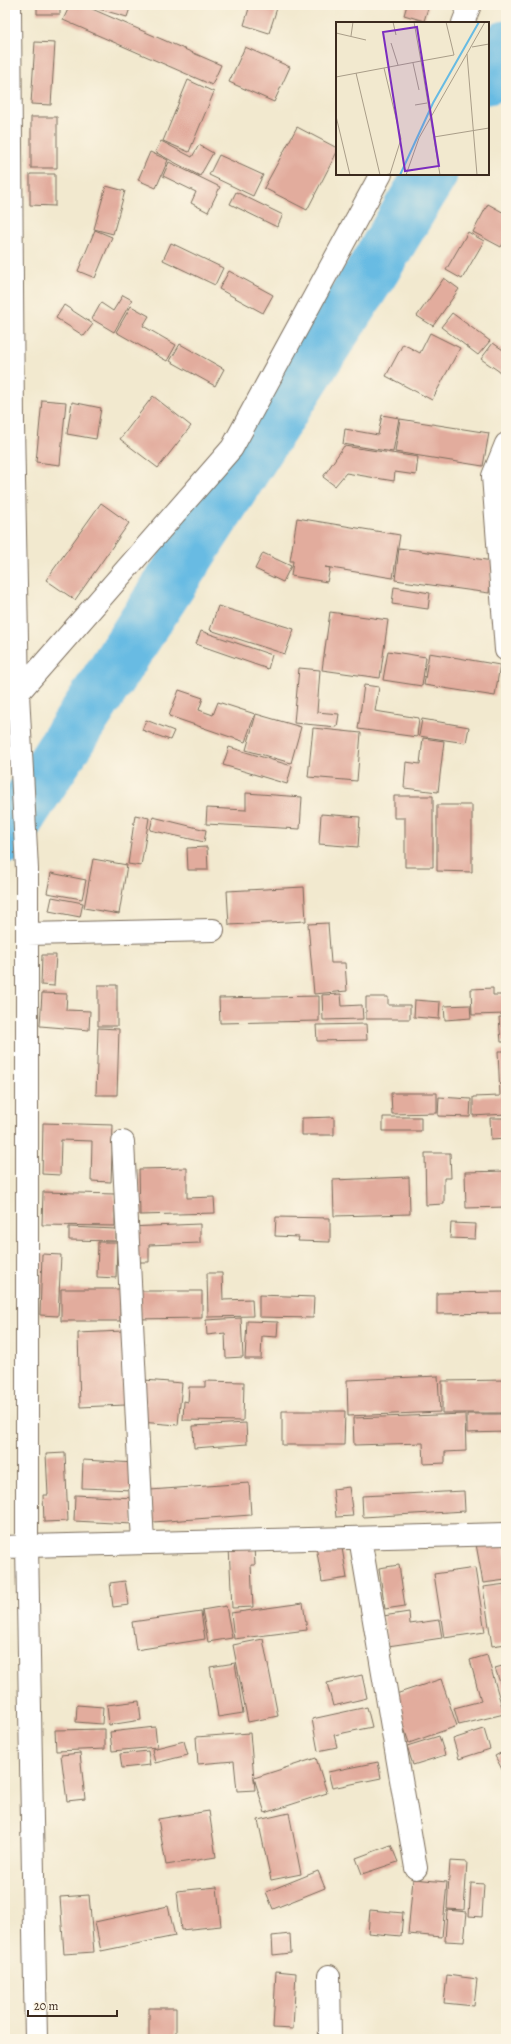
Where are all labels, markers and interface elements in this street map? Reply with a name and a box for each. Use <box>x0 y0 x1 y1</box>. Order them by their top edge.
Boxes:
inset map <box>336 22 489 175</box>
scale bar <box>28 1992 117 2018</box>
text: 20 m <box>34 1998 58 2014</box>

